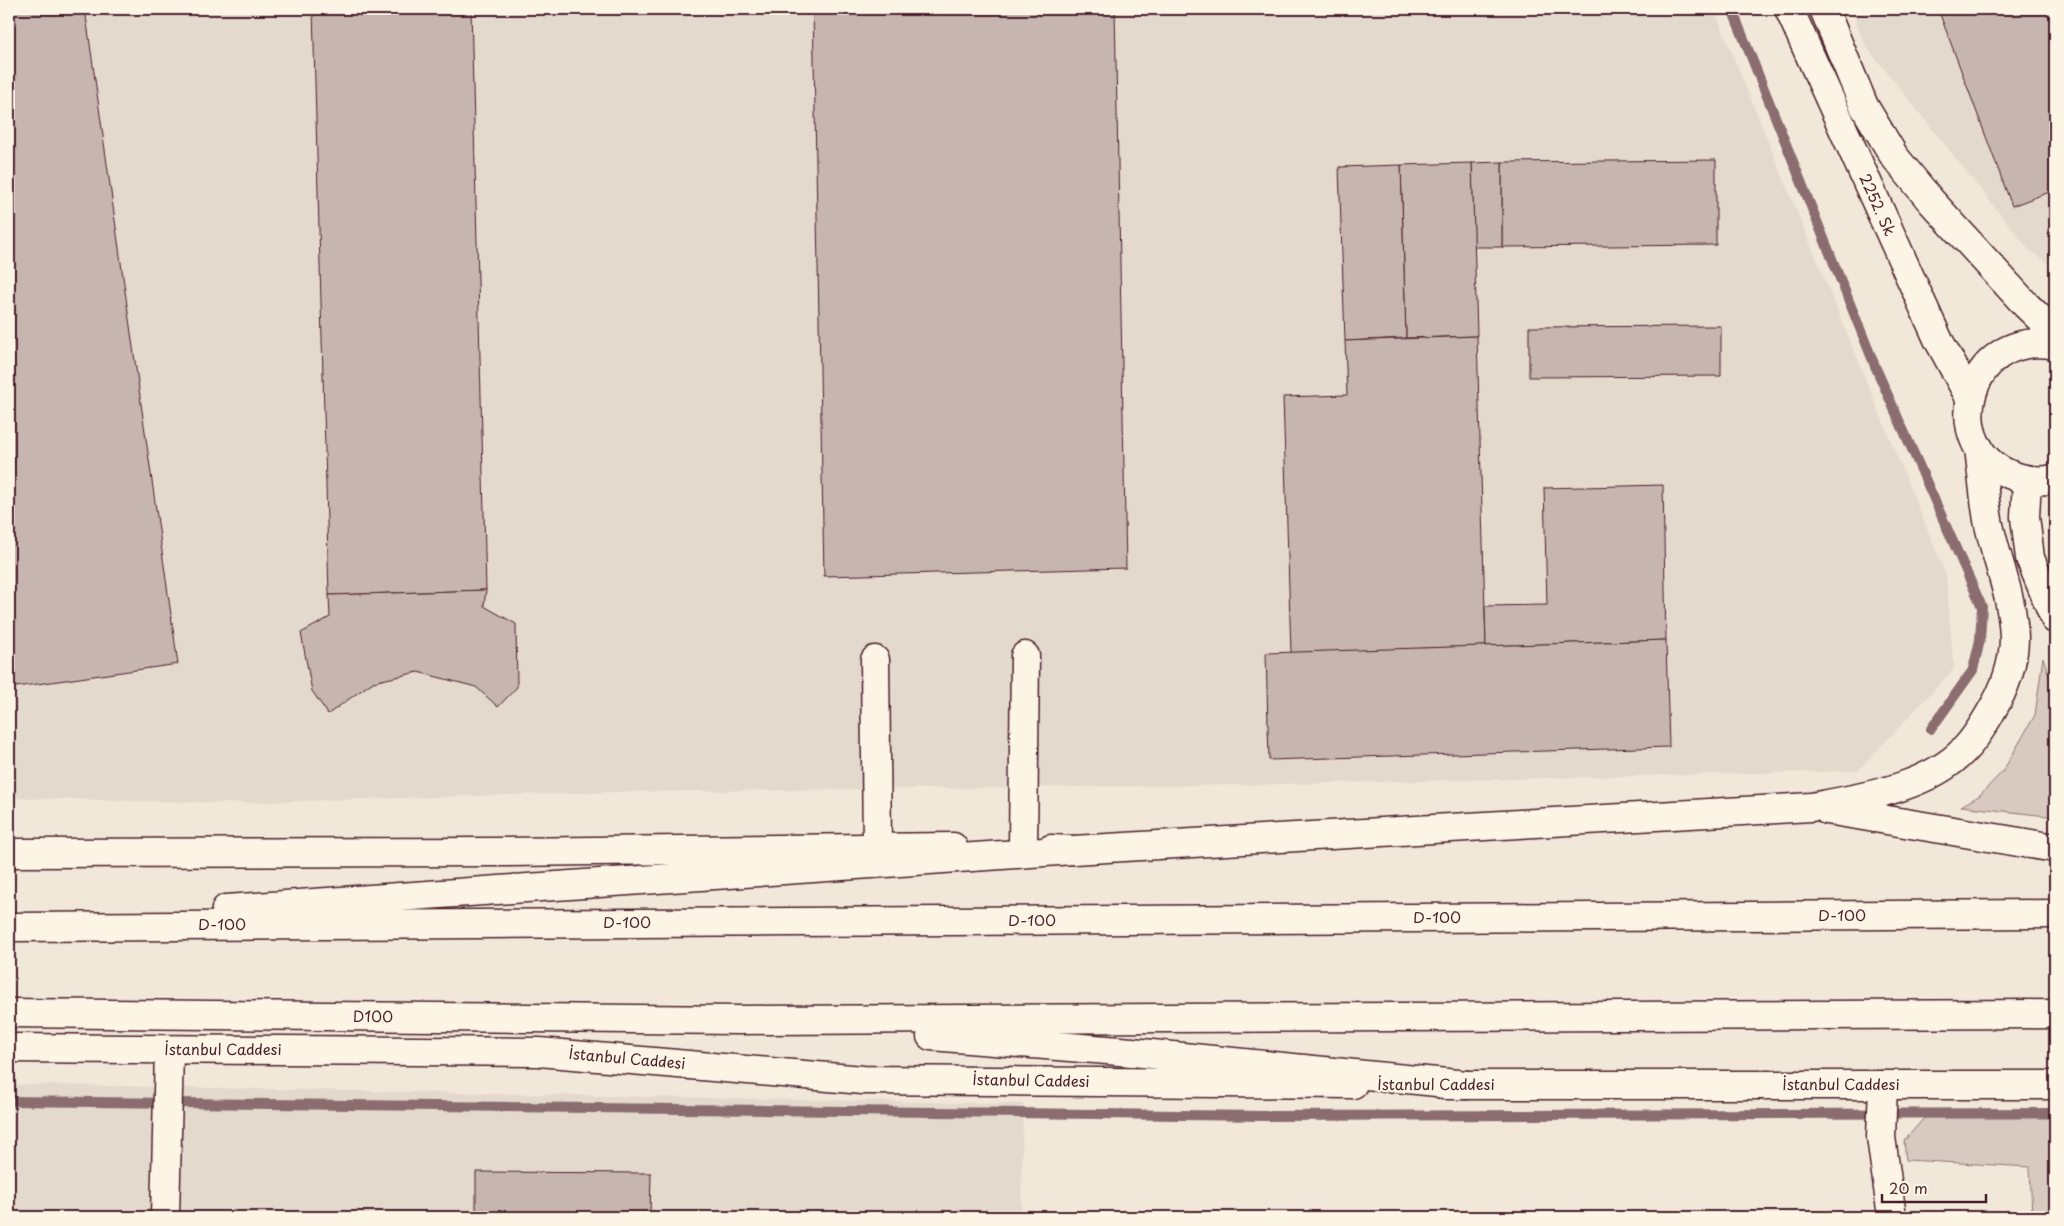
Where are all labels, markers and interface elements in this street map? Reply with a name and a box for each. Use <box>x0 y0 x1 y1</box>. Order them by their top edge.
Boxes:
street label: 2252. Sk <box>1854 170 1902 239</box>
street label: D-100 <box>1818 903 1866 926</box>
street label: D-100 <box>1413 905 1461 928</box>
street label: D-100 <box>1008 908 1056 931</box>
street label: D-100 <box>603 910 651 933</box>
street label: D-100 <box>198 912 246 935</box>
street label: D100 <box>353 1004 393 1027</box>
street label: İstanbul Caddesi <box>164 1037 282 1060</box>
street label: İstanbul Caddesi <box>568 1041 687 1074</box>
street label: İstanbul Caddesi <box>972 1067 1090 1092</box>
street label: İstanbul Caddesi <box>1377 1072 1495 1095</box>
street label: İstanbul Caddesi <box>1782 1072 1900 1095</box>
scale bar <box>1882 1171 1985 1203</box>
text: 20 m <box>1889 1176 1928 1199</box>

